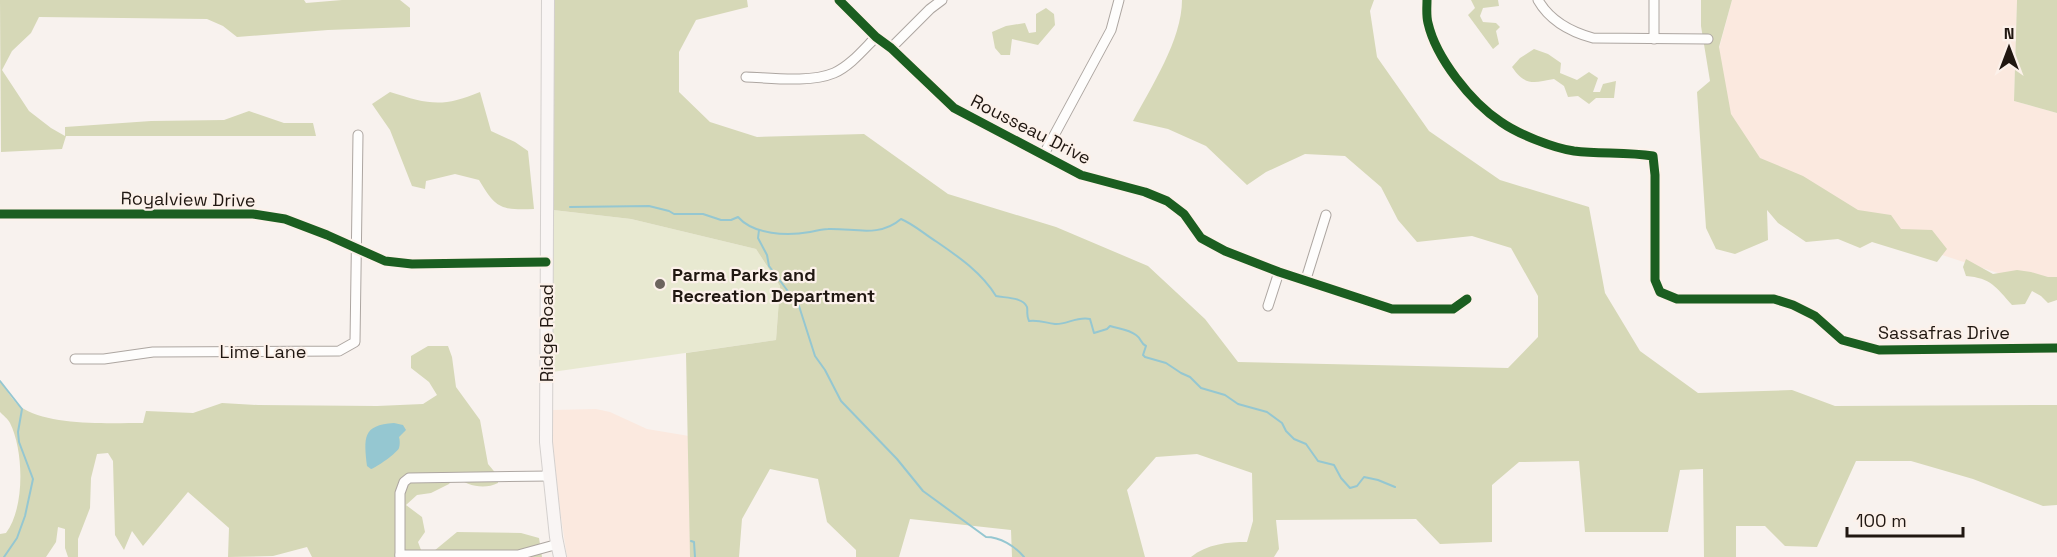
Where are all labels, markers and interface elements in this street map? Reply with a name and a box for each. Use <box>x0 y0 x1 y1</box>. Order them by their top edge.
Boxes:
north arrow <box>1979 18 2039 78</box>
text: N <box>2004 23 2014 44</box>
street label: Rousseau Drive <box>967 89 1095 169</box>
street label: Royalview Drive <box>120 186 256 212</box>
place label: Parma Parks and Recreation Department <box>672 263 875 307</box>
marker: Parma Parks and Recreation Department <box>653 277 667 291</box>
street label: Ridge Road <box>535 284 558 382</box>
street label: Sassafras Drive <box>1878 321 2010 344</box>
street label: Lime Lane <box>220 340 306 363</box>
scale bar <box>1847 500 1962 538</box>
text: 100 m <box>1856 509 1907 532</box>

